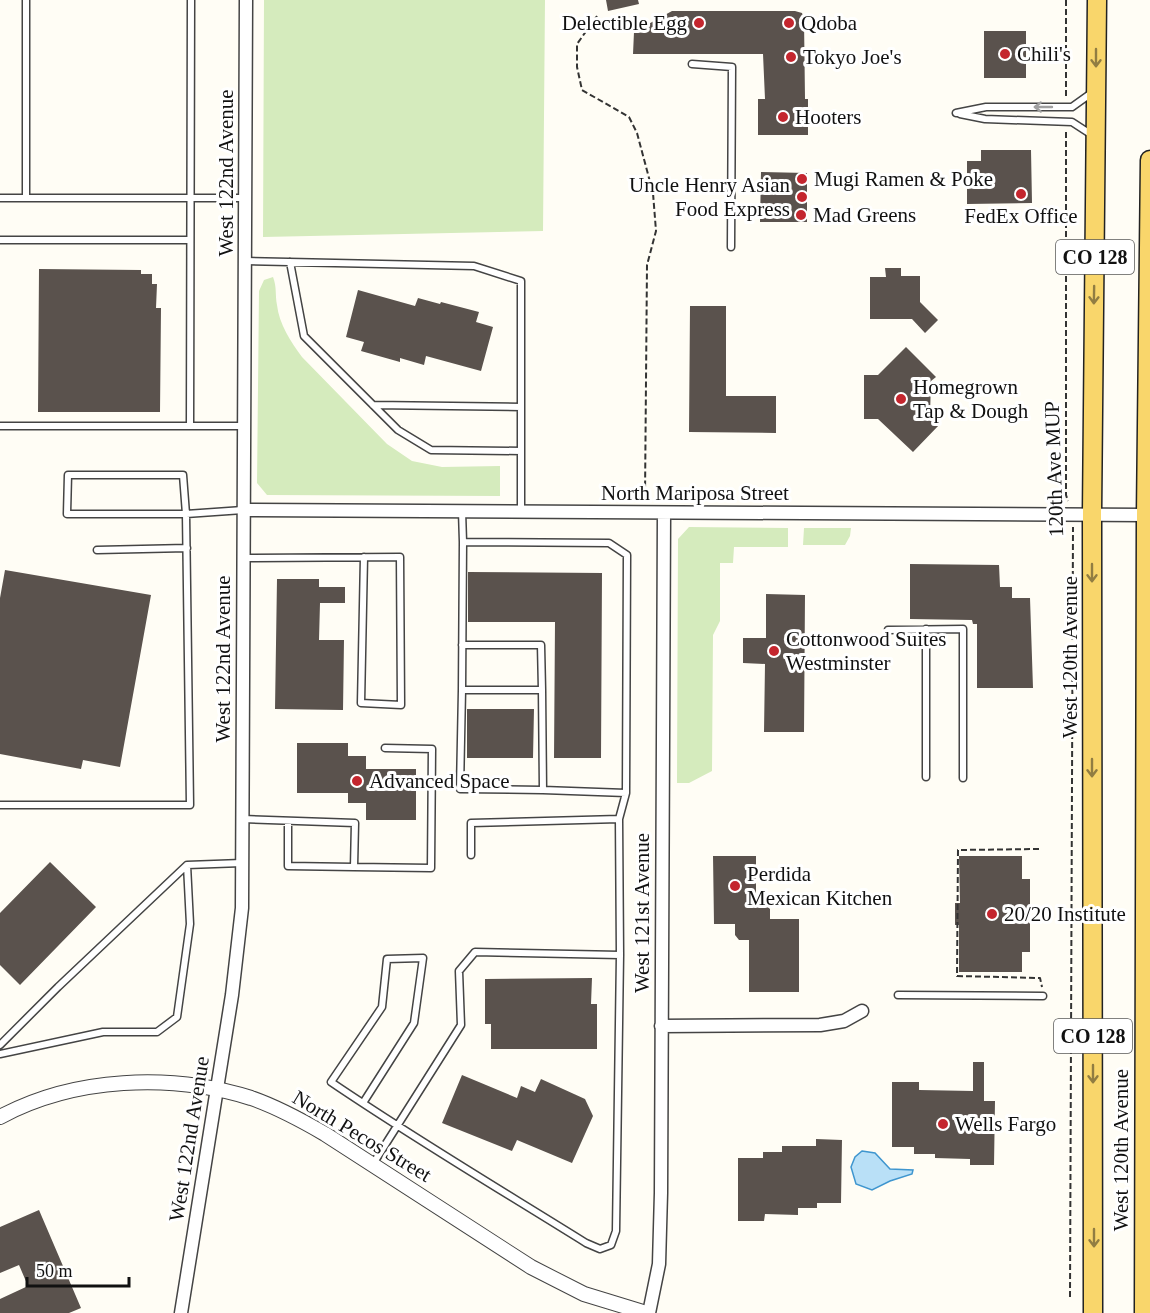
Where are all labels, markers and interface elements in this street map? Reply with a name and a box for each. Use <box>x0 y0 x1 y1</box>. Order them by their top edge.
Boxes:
place label: Delectible Egg <box>562 11 687 35</box>
place label: Qdoba <box>801 11 858 35</box>
marker: Delectible Egg <box>692 16 706 30</box>
marker: Qdoba <box>782 16 796 30</box>
place label: Chili's <box>1017 42 1071 66</box>
place label: Tokyo Joe's <box>803 45 902 69</box>
marker: Chili's <box>998 47 1012 61</box>
one-way arrow <box>1090 48 1102 68</box>
marker: Tokyo Joe's <box>784 50 798 64</box>
street label: West 122nd Avenue <box>214 89 238 257</box>
one-way arrow <box>1033 101 1053 113</box>
place label: Hooters <box>795 105 862 129</box>
marker: Hooters <box>776 110 790 124</box>
place label: Mugi Ramen & Poke <box>814 167 993 191</box>
marker: Mugi Ramen & Poke <box>795 172 809 186</box>
place label: Uncle Henry Asian Food Express <box>629 173 790 221</box>
marker: FedEx Office <box>1014 187 1028 201</box>
marker: Uncle Henry Asian Food Express <box>795 190 809 204</box>
place label: Mad Greens <box>813 203 916 227</box>
place label: FedEx Office <box>964 204 1078 228</box>
marker: Mad Greens <box>794 208 808 222</box>
road number: CO 128 <box>1056 240 1134 274</box>
one-way arrow <box>1088 285 1100 305</box>
place label: Homegrown Tap & Dough <box>913 375 1029 423</box>
marker: Homegrown Tap & Dough <box>894 392 908 406</box>
street label: 120th Ave MUP <box>1040 401 1068 537</box>
street label: North Mariposa Street <box>601 481 789 505</box>
one-way arrow <box>1086 562 1098 582</box>
street label: West 122nd Avenue <box>211 575 235 743</box>
street label: West 120th Avenue <box>1058 576 1082 738</box>
place label: Cottonwood Suites Westminster <box>786 627 946 675</box>
marker: Cottonwood Suites Westminster <box>767 644 781 658</box>
one-way arrow <box>1086 757 1098 777</box>
place label: Advanced Space <box>369 769 510 793</box>
marker: Advanced Space <box>350 774 364 788</box>
street label: West 121st Avenue <box>630 833 654 993</box>
place label: Perdida Mexican Kitchen <box>747 862 893 910</box>
marker: Perdida Mexican Kitchen <box>728 879 742 893</box>
place label: 20/20 Institute <box>1004 902 1126 926</box>
marker: 20/20 Institute <box>985 907 999 921</box>
road number: CO 128 <box>1054 1019 1132 1053</box>
street label: West 122nd Avenue <box>164 1055 214 1223</box>
one-way arrow <box>1087 1064 1099 1084</box>
street label: West 120th Avenue <box>1109 1069 1133 1231</box>
street label: North Pecos Street <box>288 1085 436 1187</box>
place label: Wells Fargo <box>955 1112 1056 1136</box>
marker: Wells Fargo <box>936 1117 950 1131</box>
one-way arrow <box>1088 1227 1100 1247</box>
scale bar <box>27 1250 129 1288</box>
text: 50 m <box>36 1261 73 1281</box>

